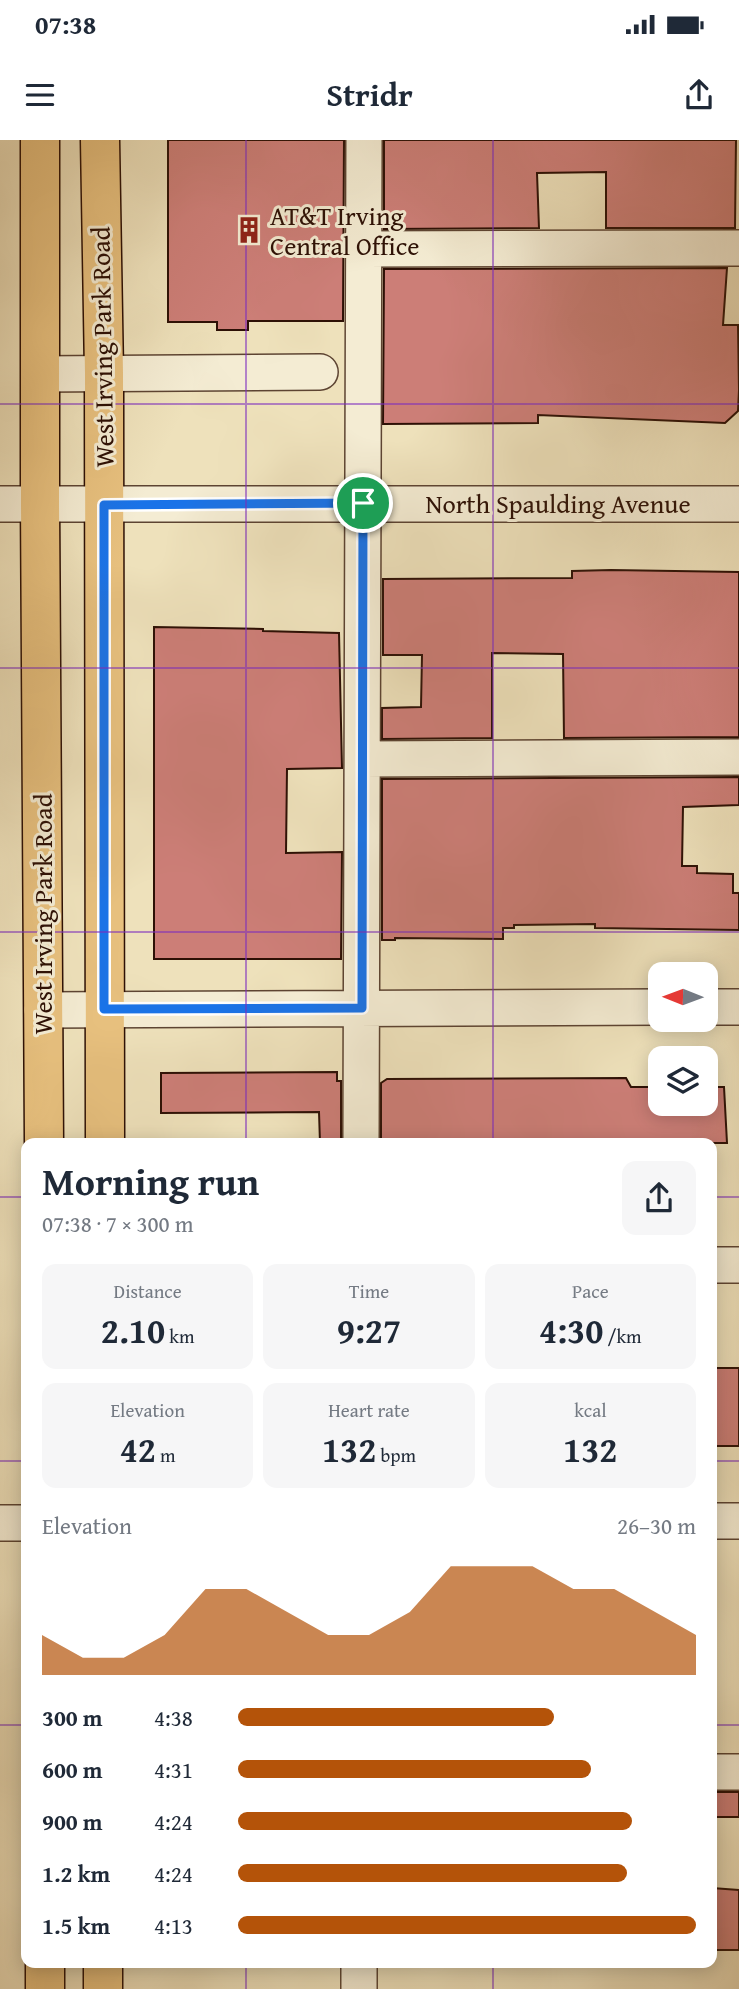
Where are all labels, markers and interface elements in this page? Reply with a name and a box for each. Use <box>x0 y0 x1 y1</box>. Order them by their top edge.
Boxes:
text: 07:38 <box>35 5 96 44</box>
text: Stridr <box>326 71 413 118</box>
icon: menu <box>21 76 59 114</box>
icon: share <box>680 76 718 114</box>
place label: AT&T Irving Central Office <box>270 196 419 265</box>
building icon: AT&T Irving Central Office <box>234 215 264 245</box>
street label: West Irving Park Road <box>80 226 124 468</box>
pin <box>333 473 393 533</box>
icon: arrive <box>344 484 382 522</box>
street label: North Spaulding Avenue <box>425 484 691 523</box>
street label: West Irving Park Road <box>23 793 62 1035</box>
north arrow <box>648 962 718 1032</box>
map controls <box>648 962 718 1116</box>
button: layers <box>648 1046 718 1116</box>
text: Morning run <box>42 1153 259 1209</box>
button: share <box>622 1161 696 1235</box>
text: 07:38 · 7 × 300 m <box>42 1207 194 1240</box>
text: Distance <box>114 1277 182 1305</box>
text: Time <box>349 1277 389 1305</box>
text: Pace <box>572 1277 609 1305</box>
text: 2.10 <box>101 1305 165 1356</box>
text: 9:27 <box>337 1305 401 1356</box>
text: 4:30 <box>539 1305 603 1356</box>
text: km <box>165 1322 194 1350</box>
text: /km <box>603 1322 642 1350</box>
text: Elevation <box>110 1396 185 1424</box>
text: Heart rate <box>328 1396 410 1424</box>
text: kcal <box>574 1396 607 1424</box>
text: 42 <box>120 1424 156 1475</box>
text: 132 <box>322 1424 376 1475</box>
text: 132 <box>563 1424 618 1475</box>
text: m <box>156 1441 176 1469</box>
text: bpm <box>376 1441 416 1469</box>
text: Elevation <box>42 1509 132 1542</box>
text: 26–30 m <box>617 1509 696 1542</box>
text: 300 m <box>42 1701 103 1734</box>
text: 4:38 <box>154 1701 193 1734</box>
text: 600 m <box>42 1753 103 1786</box>
text: 4:31 <box>154 1753 193 1786</box>
text: 900 m <box>42 1805 103 1838</box>
text: 4:24 <box>154 1805 193 1838</box>
text: 1.2 km <box>42 1857 110 1890</box>
text: 4:24 <box>154 1857 193 1890</box>
text: 1.5 km <box>42 1909 110 1942</box>
text: 4:13 <box>154 1909 193 1942</box>

